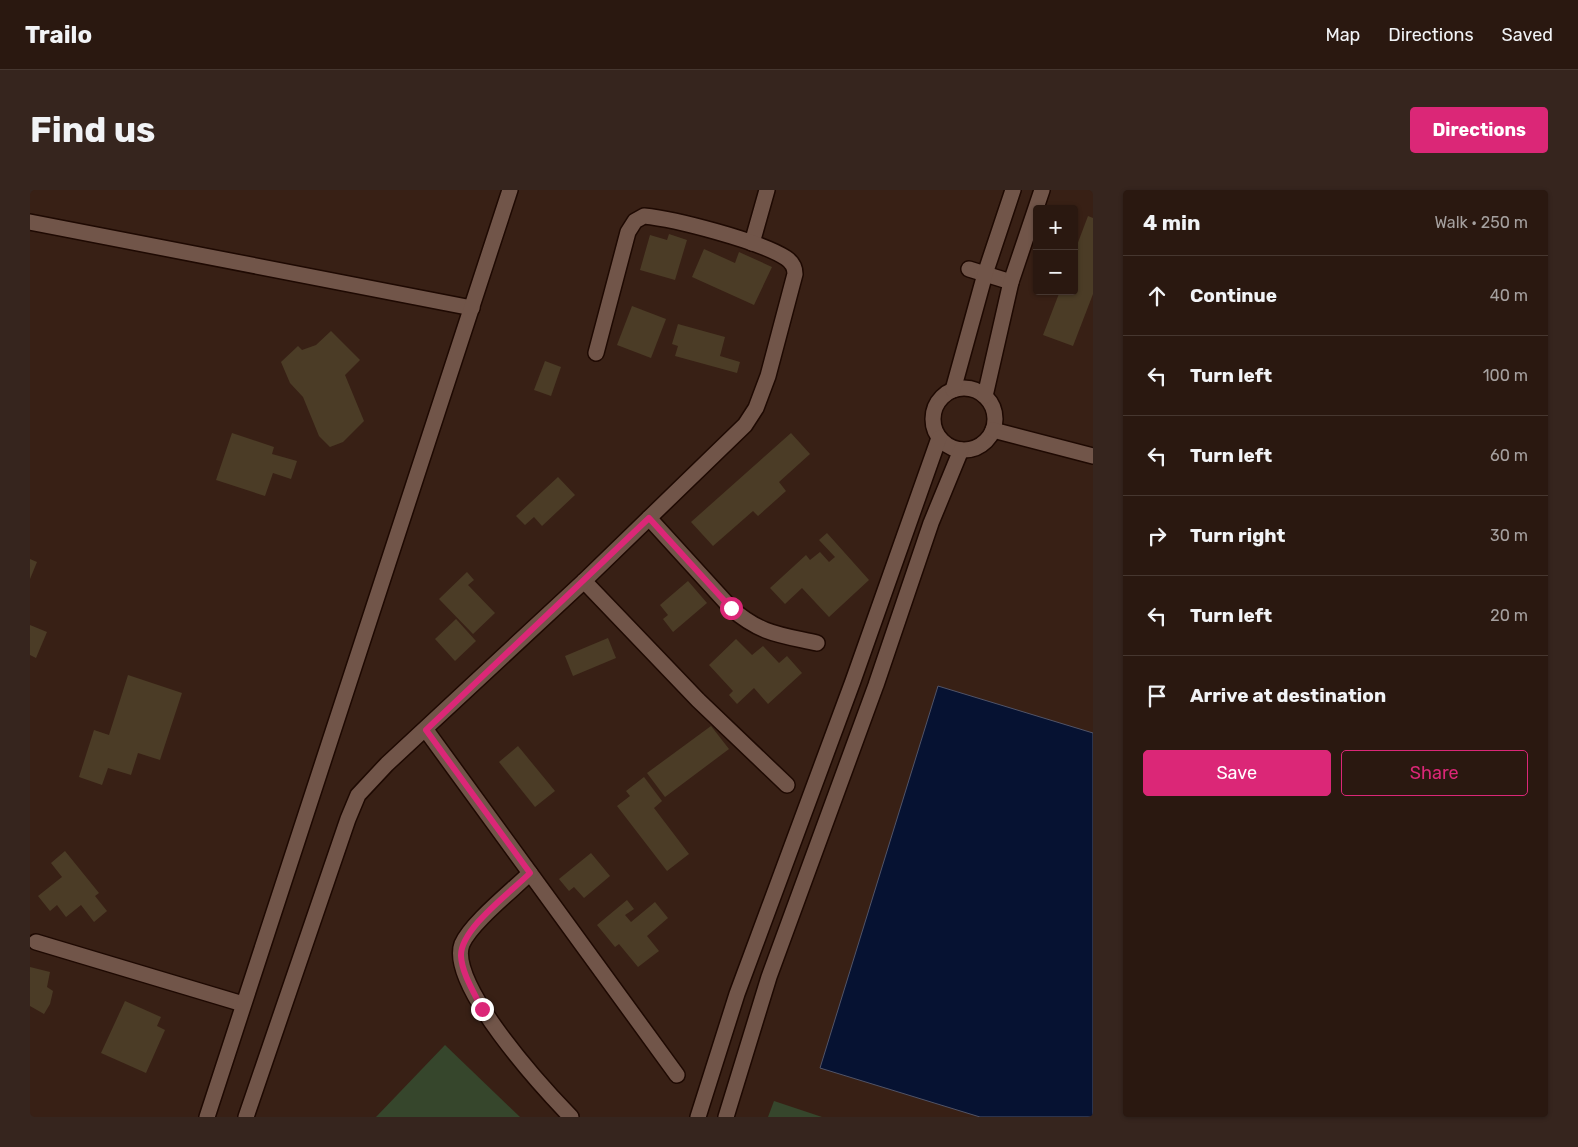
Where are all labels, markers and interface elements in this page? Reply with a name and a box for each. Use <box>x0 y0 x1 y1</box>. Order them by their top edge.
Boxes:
text: Trailo <box>25 21 92 49</box>
text: Map <box>1325 24 1360 46</box>
text: Directions <box>1388 24 1474 46</box>
text: Saved <box>1502 24 1553 46</box>
button: Directions <box>1410 107 1548 153</box>
text: Find us <box>30 109 155 151</box>
map controls <box>1033 205 1078 295</box>
button: + <box>1033 205 1078 250</box>
text: 4 min <box>1143 210 1201 235</box>
text: Walk · 250 m <box>1434 213 1528 232</box>
button: − <box>1033 250 1078 295</box>
icon: ahead <box>1143 282 1171 310</box>
text: Continue <box>1190 284 1277 307</box>
text: 40 m <box>1490 286 1528 305</box>
icon: left <box>1143 362 1171 390</box>
text: Turn left <box>1190 364 1272 387</box>
text: 100 m <box>1483 366 1528 385</box>
icon: left <box>1143 442 1171 470</box>
text: Turn left <box>1190 444 1272 467</box>
text: 60 m <box>1490 446 1528 465</box>
icon: right <box>1143 522 1171 550</box>
text: Turn right <box>1190 524 1285 547</box>
text: 30 m <box>1490 526 1528 545</box>
route start <box>720 597 743 620</box>
icon: left <box>1143 602 1171 630</box>
text: Turn left <box>1190 604 1272 627</box>
text: 20 m <box>1490 606 1528 625</box>
icon: arrive <box>1143 682 1171 710</box>
text: Arrive at destination <box>1190 684 1386 707</box>
button: Save <box>1143 750 1331 796</box>
button: Share <box>1341 750 1528 796</box>
route end <box>471 998 494 1021</box>

